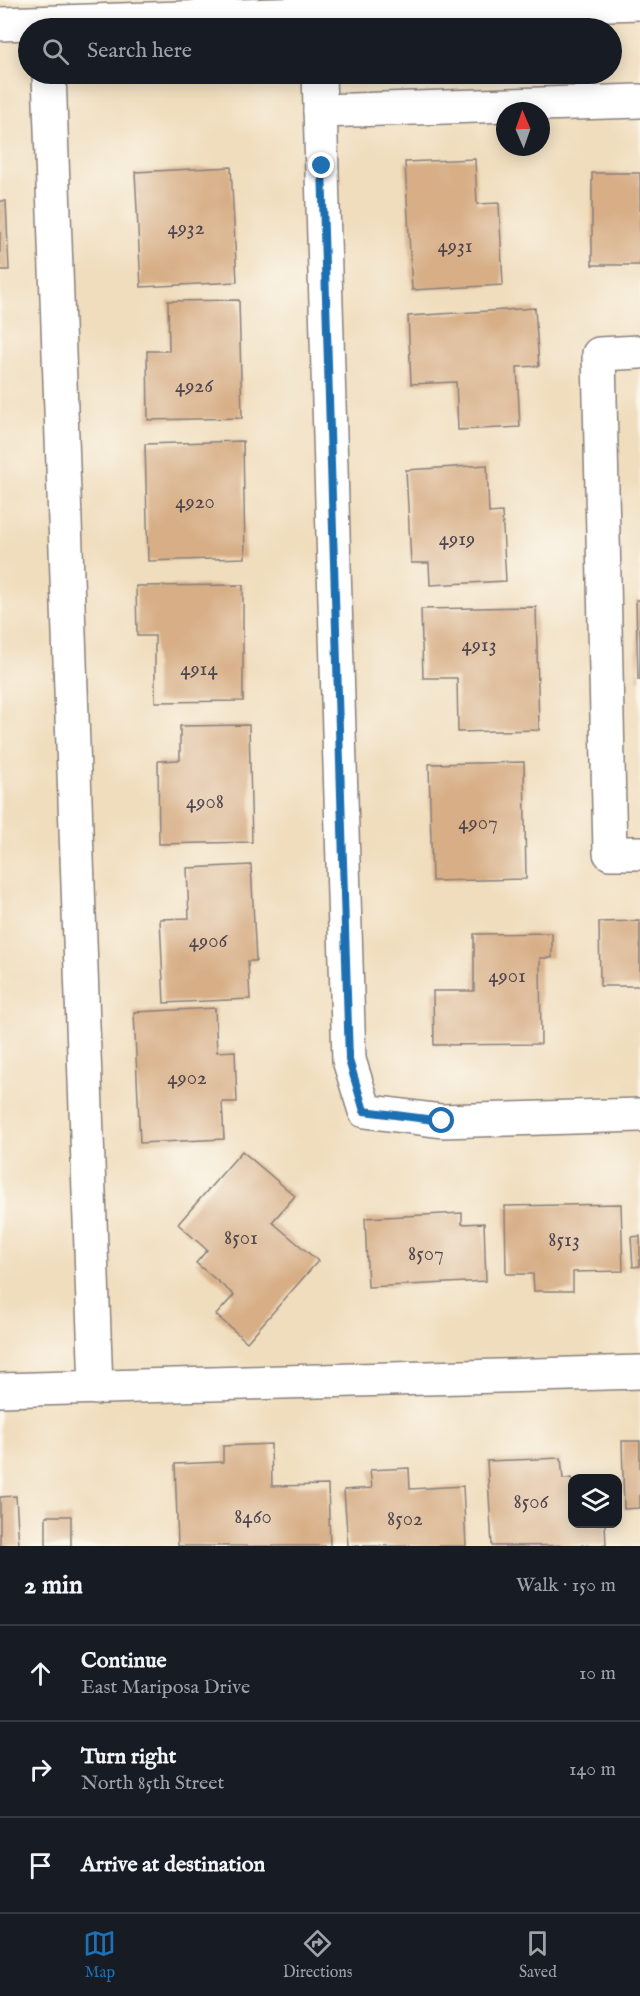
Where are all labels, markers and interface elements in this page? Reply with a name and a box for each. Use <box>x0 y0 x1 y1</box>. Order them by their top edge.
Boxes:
search box <box>18 18 622 84</box>
icon: search <box>39 35 72 68</box>
text: Search here <box>87 37 192 65</box>
north arrow <box>496 102 550 156</box>
route end <box>308 152 334 178</box>
house number: 4932 <box>167 215 205 242</box>
house number: 4931 <box>437 233 473 260</box>
house number: 4926 <box>175 373 214 400</box>
house number: 4920 <box>175 489 215 516</box>
house number: 4919 <box>439 526 475 553</box>
house number: 4913 <box>461 632 497 659</box>
house number: 4914 <box>180 656 218 683</box>
house number: 4908 <box>186 789 224 816</box>
house number: 4907 <box>458 810 498 837</box>
house number: 4906 <box>189 928 228 955</box>
house number: 4901 <box>488 963 526 990</box>
house number: 4902 <box>167 1065 207 1092</box>
route start <box>428 1107 454 1133</box>
house number: 8501 <box>224 1225 258 1252</box>
house number: 8513 <box>548 1227 580 1254</box>
house number: 8507 <box>408 1241 444 1268</box>
map controls <box>568 1474 622 1528</box>
button: layers <box>568 1474 622 1528</box>
house number: 8506 <box>514 1489 550 1516</box>
house number: 8460 <box>234 1504 272 1531</box>
house number: 8502 <box>387 1506 423 1533</box>
text: 2 min <box>24 1569 83 1602</box>
text: Walk · 150 m <box>516 1573 616 1598</box>
text: Continue <box>81 1647 167 1675</box>
icon: ahead <box>24 1657 57 1690</box>
text: 10 m <box>579 1661 616 1686</box>
text: East Mariposa Drive <box>81 1675 250 1700</box>
text: Turn right <box>81 1743 176 1771</box>
icon: right <box>24 1753 57 1786</box>
text: 140 m <box>569 1757 616 1782</box>
text: North 85th Street <box>81 1771 224 1796</box>
icon: arrive <box>24 1849 57 1882</box>
text: Arrive at destination <box>81 1851 265 1879</box>
tab: Map <box>83 1927 116 1983</box>
tab: Directions <box>283 1927 352 1983</box>
tab: Saved <box>519 1927 557 1983</box>

